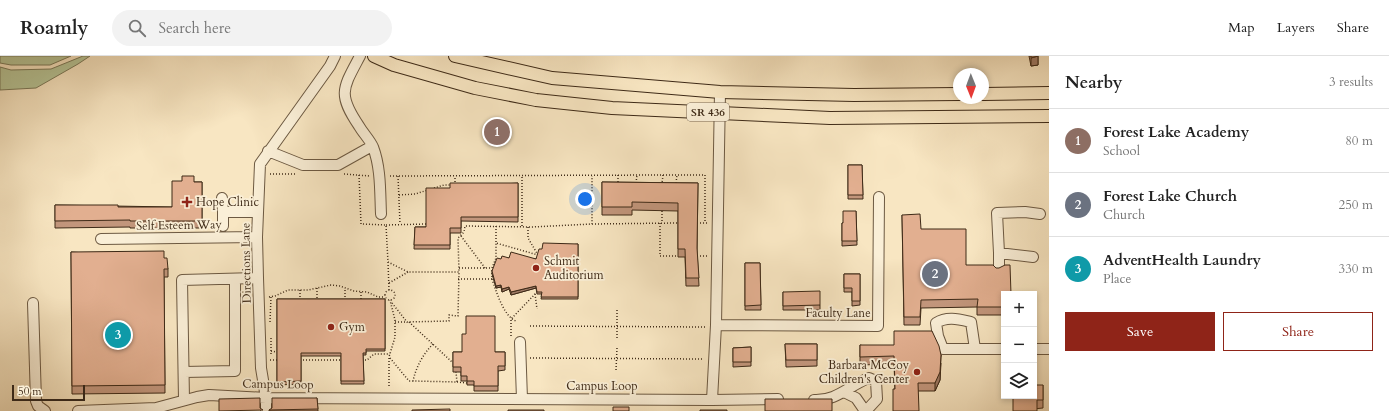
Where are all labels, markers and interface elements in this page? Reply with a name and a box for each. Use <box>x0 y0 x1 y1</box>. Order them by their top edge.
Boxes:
search box <box>112 10 392 46</box>
text: Roamly <box>20 15 88 41</box>
icon: search <box>126 17 148 39</box>
text: Search here <box>158 18 231 38</box>
text: Map <box>1228 18 1255 37</box>
text: Layers <box>1277 18 1315 37</box>
text: Share <box>1337 18 1369 37</box>
north arrow <box>953 68 989 104</box>
text: Nearby <box>1065 71 1122 94</box>
text: 3 results <box>1329 73 1373 91</box>
road number: SR 436 <box>687 103 729 121</box>
pin: 1 <box>484 117 510 147</box>
text: Forest Lake Academy <box>1103 122 1249 142</box>
text: 1 <box>1075 132 1081 150</box>
text: 80 m <box>1345 132 1373 150</box>
text: School <box>1103 142 1140 160</box>
text: Forest Lake Church <box>1103 186 1237 206</box>
your location <box>575 189 595 209</box>
place label: Hope Clinic <box>196 194 259 210</box>
marker: Hope Clinic <box>181 196 193 208</box>
text: 2 <box>1075 196 1081 214</box>
text: 250 m <box>1339 196 1373 214</box>
text: Church <box>1103 206 1145 224</box>
street label: Self Esteem Way <box>136 216 223 234</box>
street label: Directions Lane <box>237 222 255 304</box>
text: AdventHealth Laundry <box>1103 250 1261 270</box>
place label: Schmit Auditorium <box>544 253 605 283</box>
pin: 2 <box>922 259 948 289</box>
text: 3 <box>1075 260 1081 278</box>
text: 330 m <box>1339 260 1373 278</box>
marker: Schmit Auditorium <box>531 263 541 273</box>
text: Place <box>1103 270 1131 288</box>
map controls <box>1001 291 1037 399</box>
button: + <box>1001 291 1037 327</box>
street label: Faculty Lane <box>805 305 871 321</box>
button: Save <box>1065 312 1215 351</box>
button: Share <box>1223 312 1373 351</box>
place label: Gym <box>339 319 366 335</box>
pin: 3 <box>105 320 131 350</box>
marker: Gym <box>326 322 336 332</box>
button: − <box>1001 327 1037 363</box>
place label: Barbara McCoy Children's Center <box>819 357 910 387</box>
button: layers <box>1001 363 1037 399</box>
marker: Barbara McCoy Children's Center <box>912 367 922 377</box>
street label: Campus Loop <box>242 375 314 393</box>
street label: Campus Loop <box>566 378 638 394</box>
scale bar <box>12 383 85 402</box>
text: 50 m <box>18 384 42 399</box>

